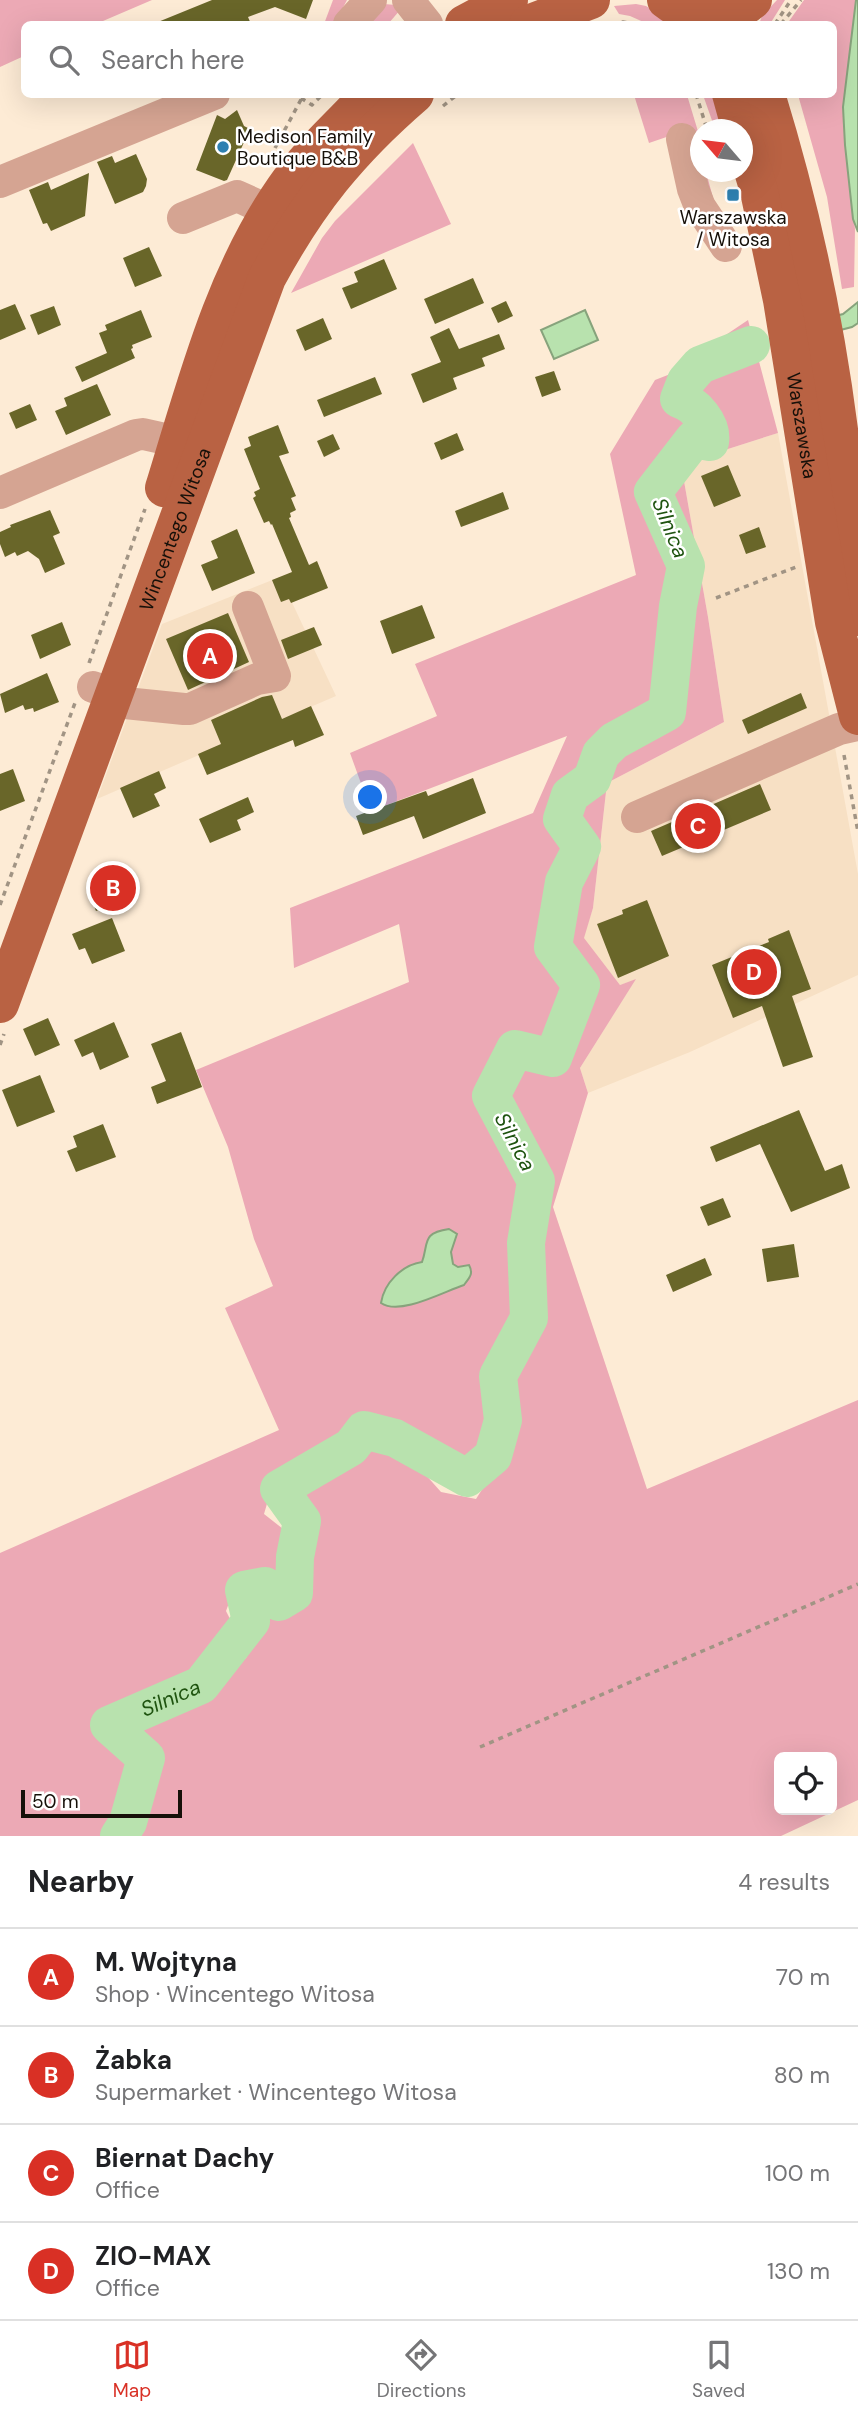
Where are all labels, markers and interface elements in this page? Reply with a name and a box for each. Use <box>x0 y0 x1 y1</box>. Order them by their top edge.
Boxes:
search box <box>21 21 837 98</box>
icon: search <box>45 41 83 79</box>
text: Search here <box>101 43 244 77</box>
north arrow <box>690 119 753 182</box>
place label: Medison Family Boutique B&B <box>237 124 374 171</box>
marker: Medison Family Boutique B&B <box>215 139 231 155</box>
marker: Warszawska / Witosa <box>725 187 741 203</box>
place label: Warszawska / Witosa <box>679 205 787 252</box>
street label: Warszawska <box>781 371 823 480</box>
street label: Wincentego Witosa <box>133 444 216 614</box>
water label: Silnica <box>645 494 695 562</box>
pin: A <box>187 630 233 682</box>
your location <box>353 780 387 814</box>
pin: C <box>675 800 721 852</box>
pin: B <box>90 862 136 914</box>
pin: D <box>731 946 777 998</box>
water label: Silnica <box>488 1108 542 1176</box>
water label: Silnica <box>136 1673 205 1724</box>
map controls <box>774 1752 837 1815</box>
button: locate <box>774 1752 837 1815</box>
scale bar <box>21 1787 182 1819</box>
text: 50 m <box>32 1789 79 1814</box>
text: Nearby <box>28 1862 134 1901</box>
text: 4 results <box>738 1867 830 1897</box>
text: M. Wojtyna <box>95 1945 237 1979</box>
text: A <box>43 1962 59 1992</box>
text: 70 m <box>776 1962 830 1992</box>
text: Shop · Wincentego Witosa <box>95 1979 375 2009</box>
text: Żabka <box>95 2043 172 2077</box>
text: B <box>44 2060 58 2090</box>
text: 80 m <box>774 2060 830 2090</box>
text: Supermarket · Wincentego Witosa <box>95 2077 457 2107</box>
text: Biernat Dachy <box>95 2141 274 2175</box>
text: C <box>43 2158 59 2188</box>
text: 100 m <box>765 2158 830 2188</box>
text: Office <box>95 2175 160 2205</box>
text: ZIO-MAX <box>95 2239 211 2273</box>
text: D <box>43 2256 59 2286</box>
text: 130 m <box>767 2256 830 2286</box>
text: Office <box>95 2273 160 2303</box>
tab: Map <box>113 2336 151 2403</box>
tab: Directions <box>377 2336 466 2403</box>
tab: Saved <box>692 2336 745 2403</box>

